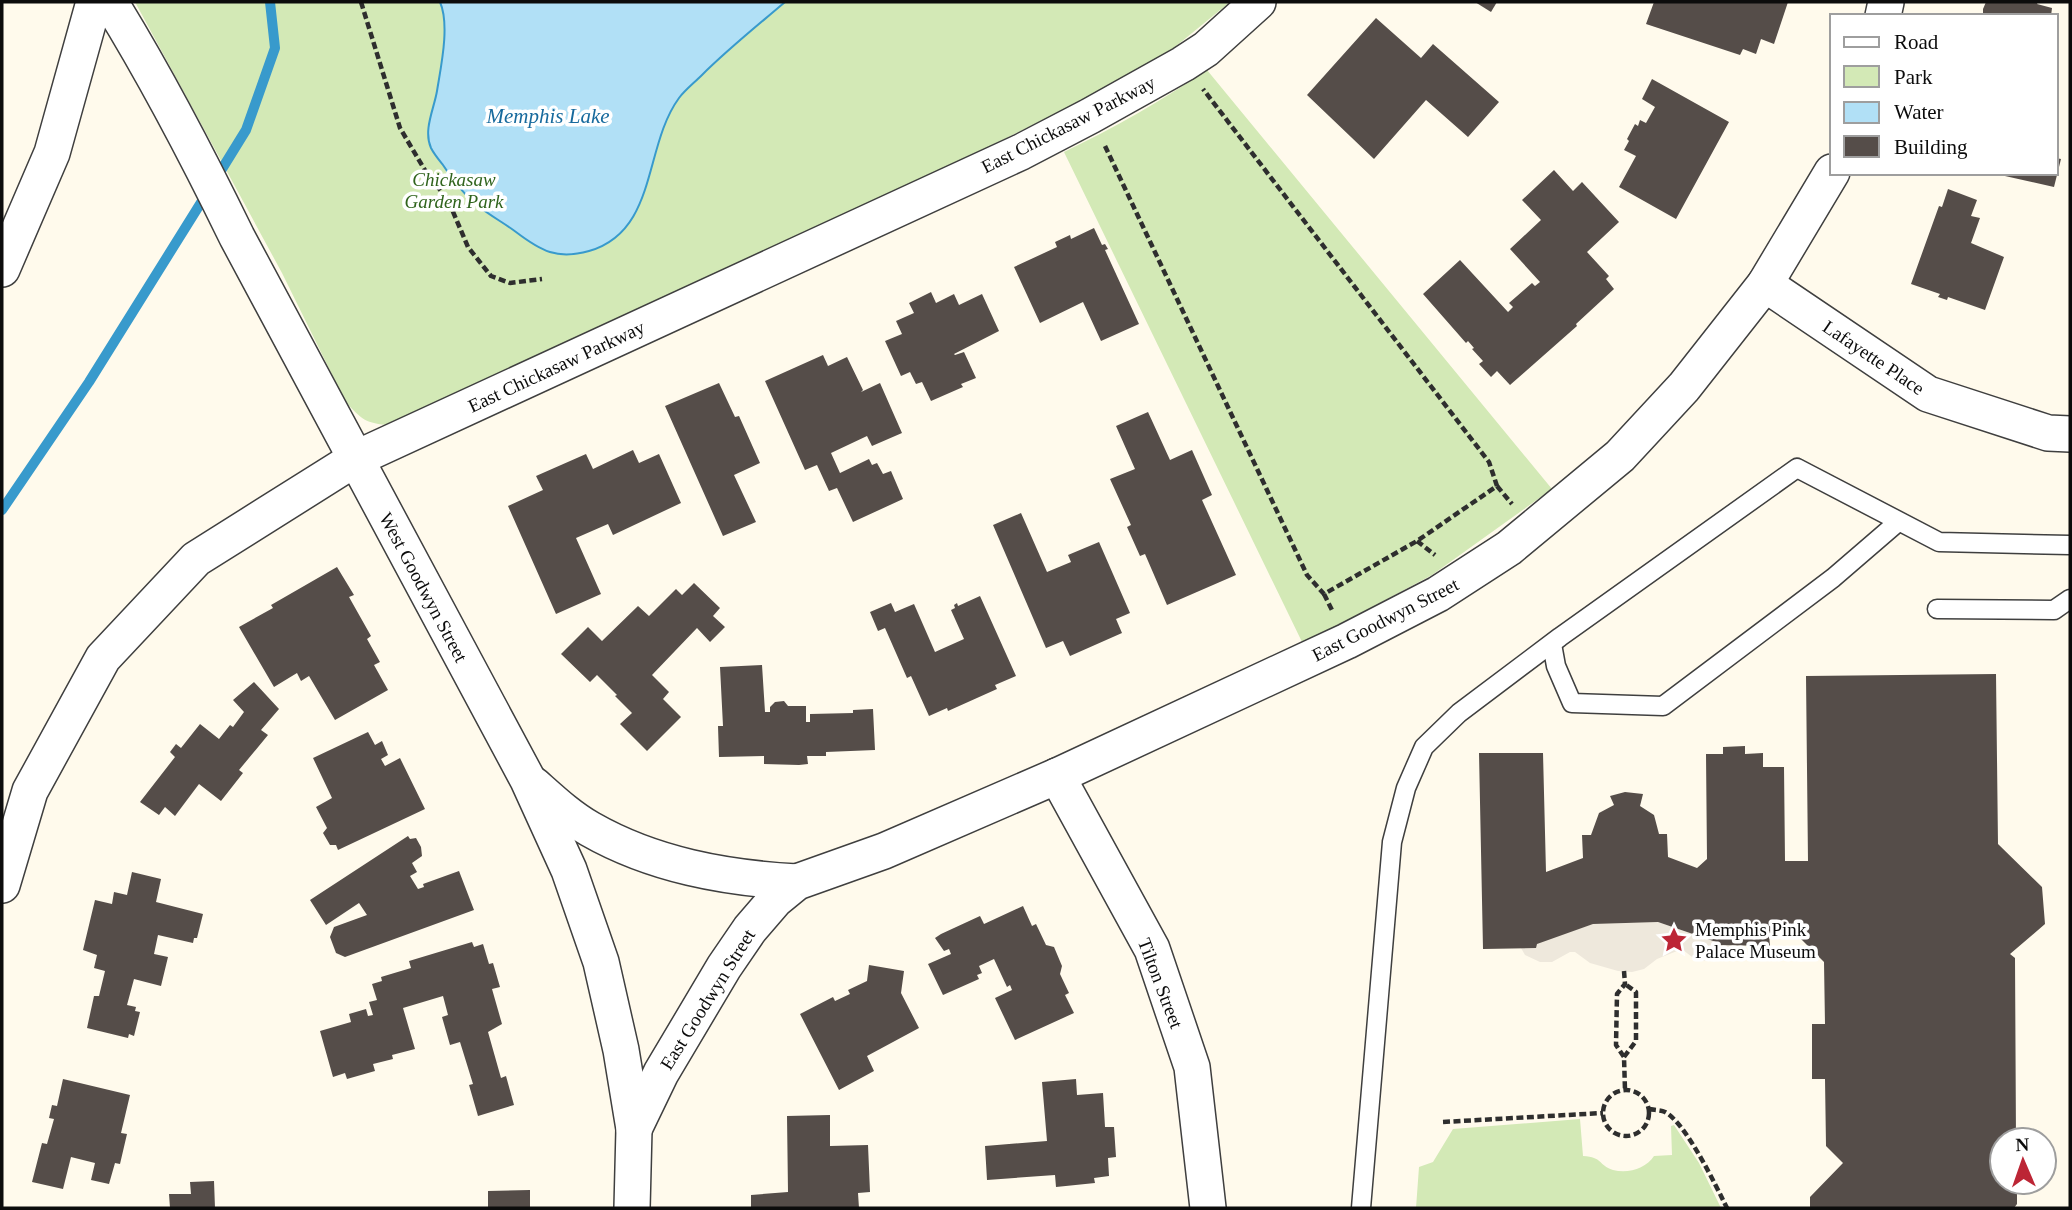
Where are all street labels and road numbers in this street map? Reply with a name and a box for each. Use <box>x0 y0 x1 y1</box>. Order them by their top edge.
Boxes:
street label: East Chickasaw Parkway <box>978 71 1159 177</box>
street label: East Chickasaw Parkway <box>465 316 648 417</box>
street label: Lafayette Place <box>1819 316 1928 399</box>
street label: West Goodwyn Street <box>375 509 472 666</box>
street label: East Goodwyn Street <box>1309 573 1463 665</box>
street label: East Goodwyn Street <box>656 925 759 1073</box>
street label: Tilton Street <box>1134 935 1188 1032</box>

